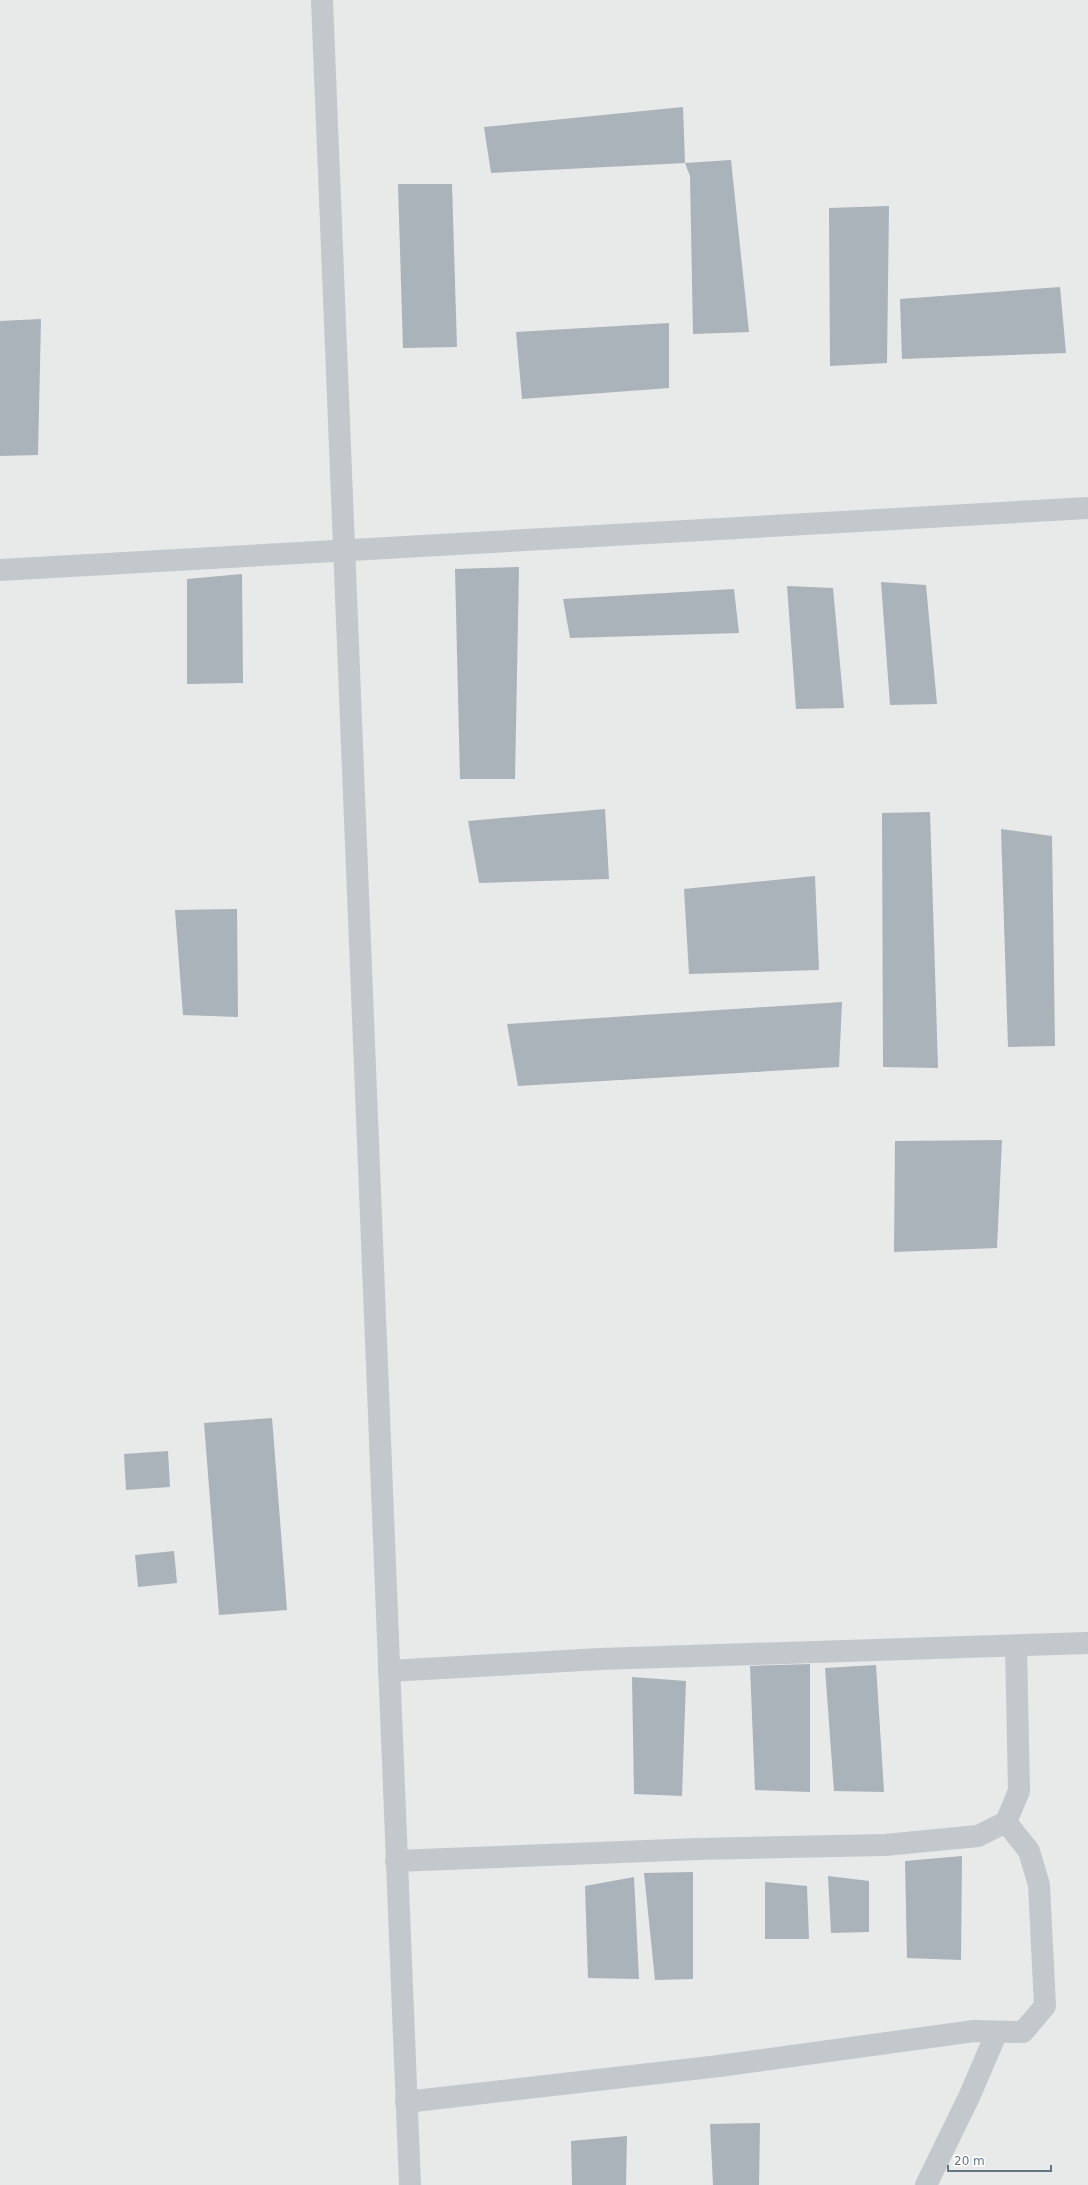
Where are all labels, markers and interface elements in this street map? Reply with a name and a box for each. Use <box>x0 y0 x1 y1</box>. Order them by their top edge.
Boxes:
scale bar <box>948 2147 1051 2173</box>
text: 20 m <box>954 2154 985 2168</box>

